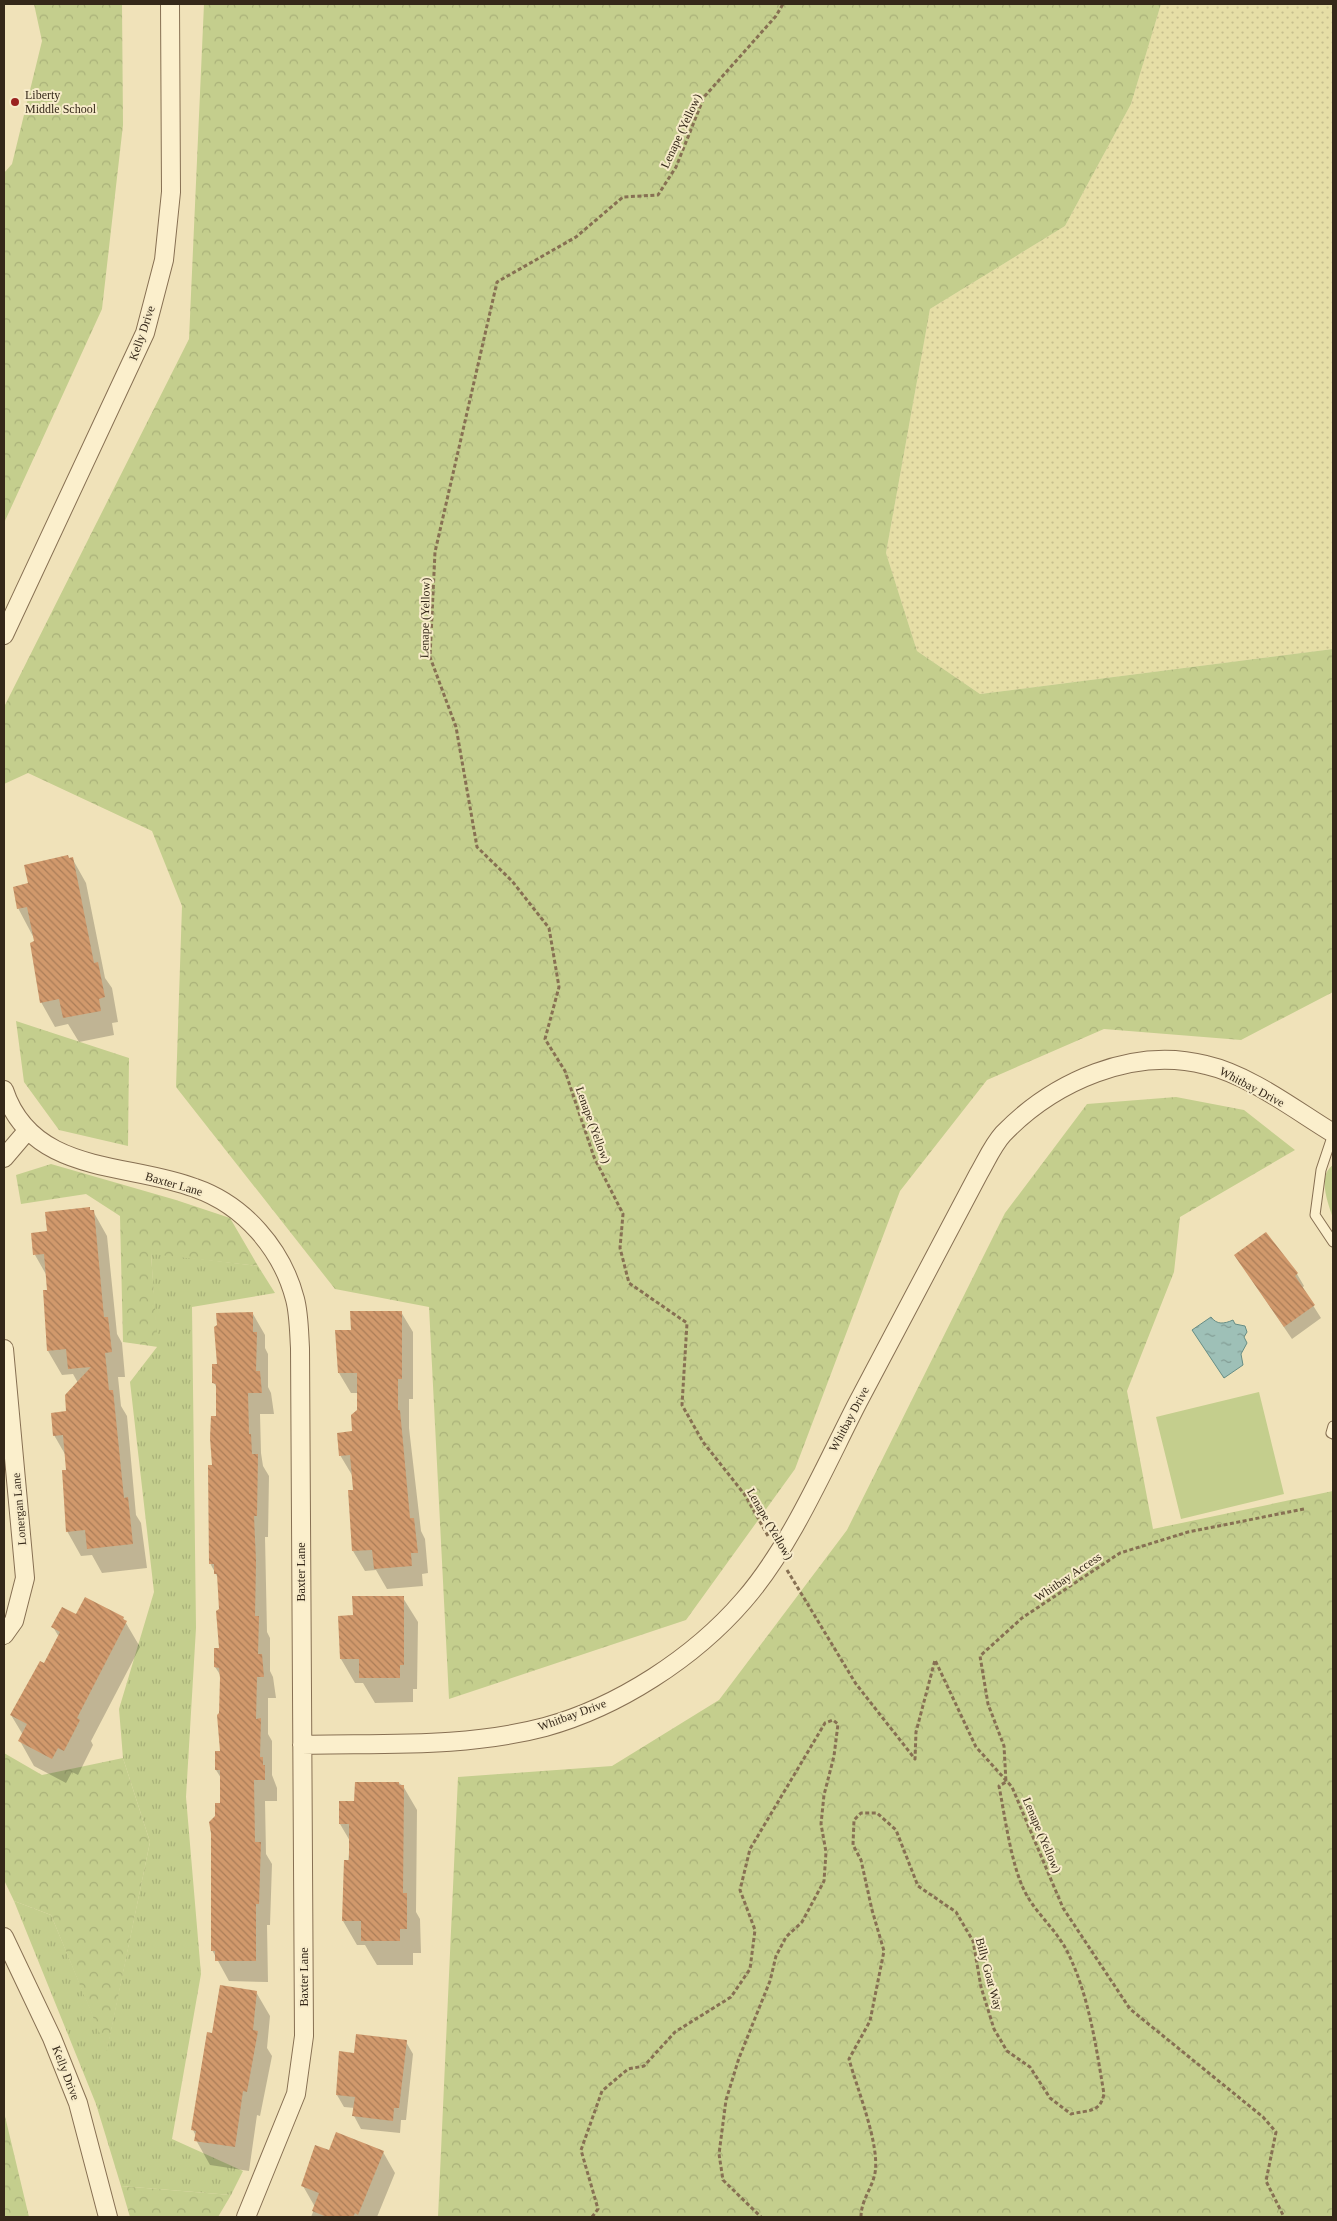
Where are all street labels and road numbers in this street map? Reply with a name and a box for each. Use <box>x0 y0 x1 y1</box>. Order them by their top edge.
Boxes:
street label: Lenape (Yellow) <box>658 92 704 170</box>
street label: Kelly Drive <box>126 304 158 362</box>
street label: Lenape (Yellow) <box>417 578 433 658</box>
street label: Whitbay Drive <box>1217 1064 1287 1110</box>
street label: Lenape (Yellow) <box>573 1085 613 1165</box>
street label: Baxter Lane <box>144 1169 204 1199</box>
street label: Whitbay Drive <box>826 1384 872 1454</box>
street label: Lonergan Lane <box>9 1472 29 1546</box>
street label: Lenape (Yellow) <box>744 1486 796 1562</box>
street label: Baxter Lane <box>294 1543 308 1601</box>
street label: Whitbay Access <box>1032 1549 1104 1605</box>
street label: Whitbay Drive <box>536 1696 608 1734</box>
street label: Lenape (Yellow) <box>1020 1795 1064 1875</box>
street label: Billy Goat Way <box>973 1936 1005 2012</box>
street label: Baxter Lane <box>297 1948 311 2006</box>
street label: Kelly Drive <box>49 2044 83 2102</box>

